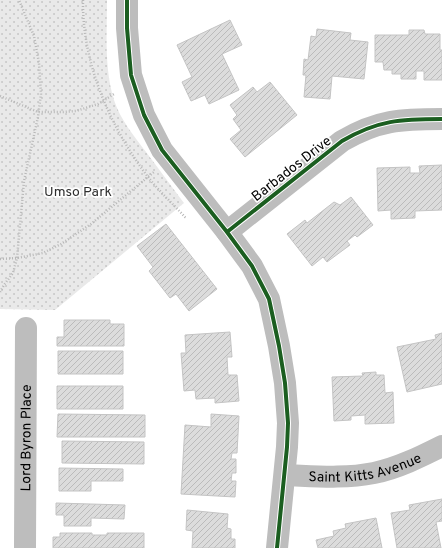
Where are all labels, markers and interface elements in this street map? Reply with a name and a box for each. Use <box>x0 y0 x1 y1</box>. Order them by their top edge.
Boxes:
street label: Barbados Drive <box>249 133 335 206</box>
park label: Umso Park <box>44 184 112 201</box>
street label: Lord Byron Place <box>18 384 36 492</box>
street label: Saint Kitts Avenue <box>308 450 424 487</box>

